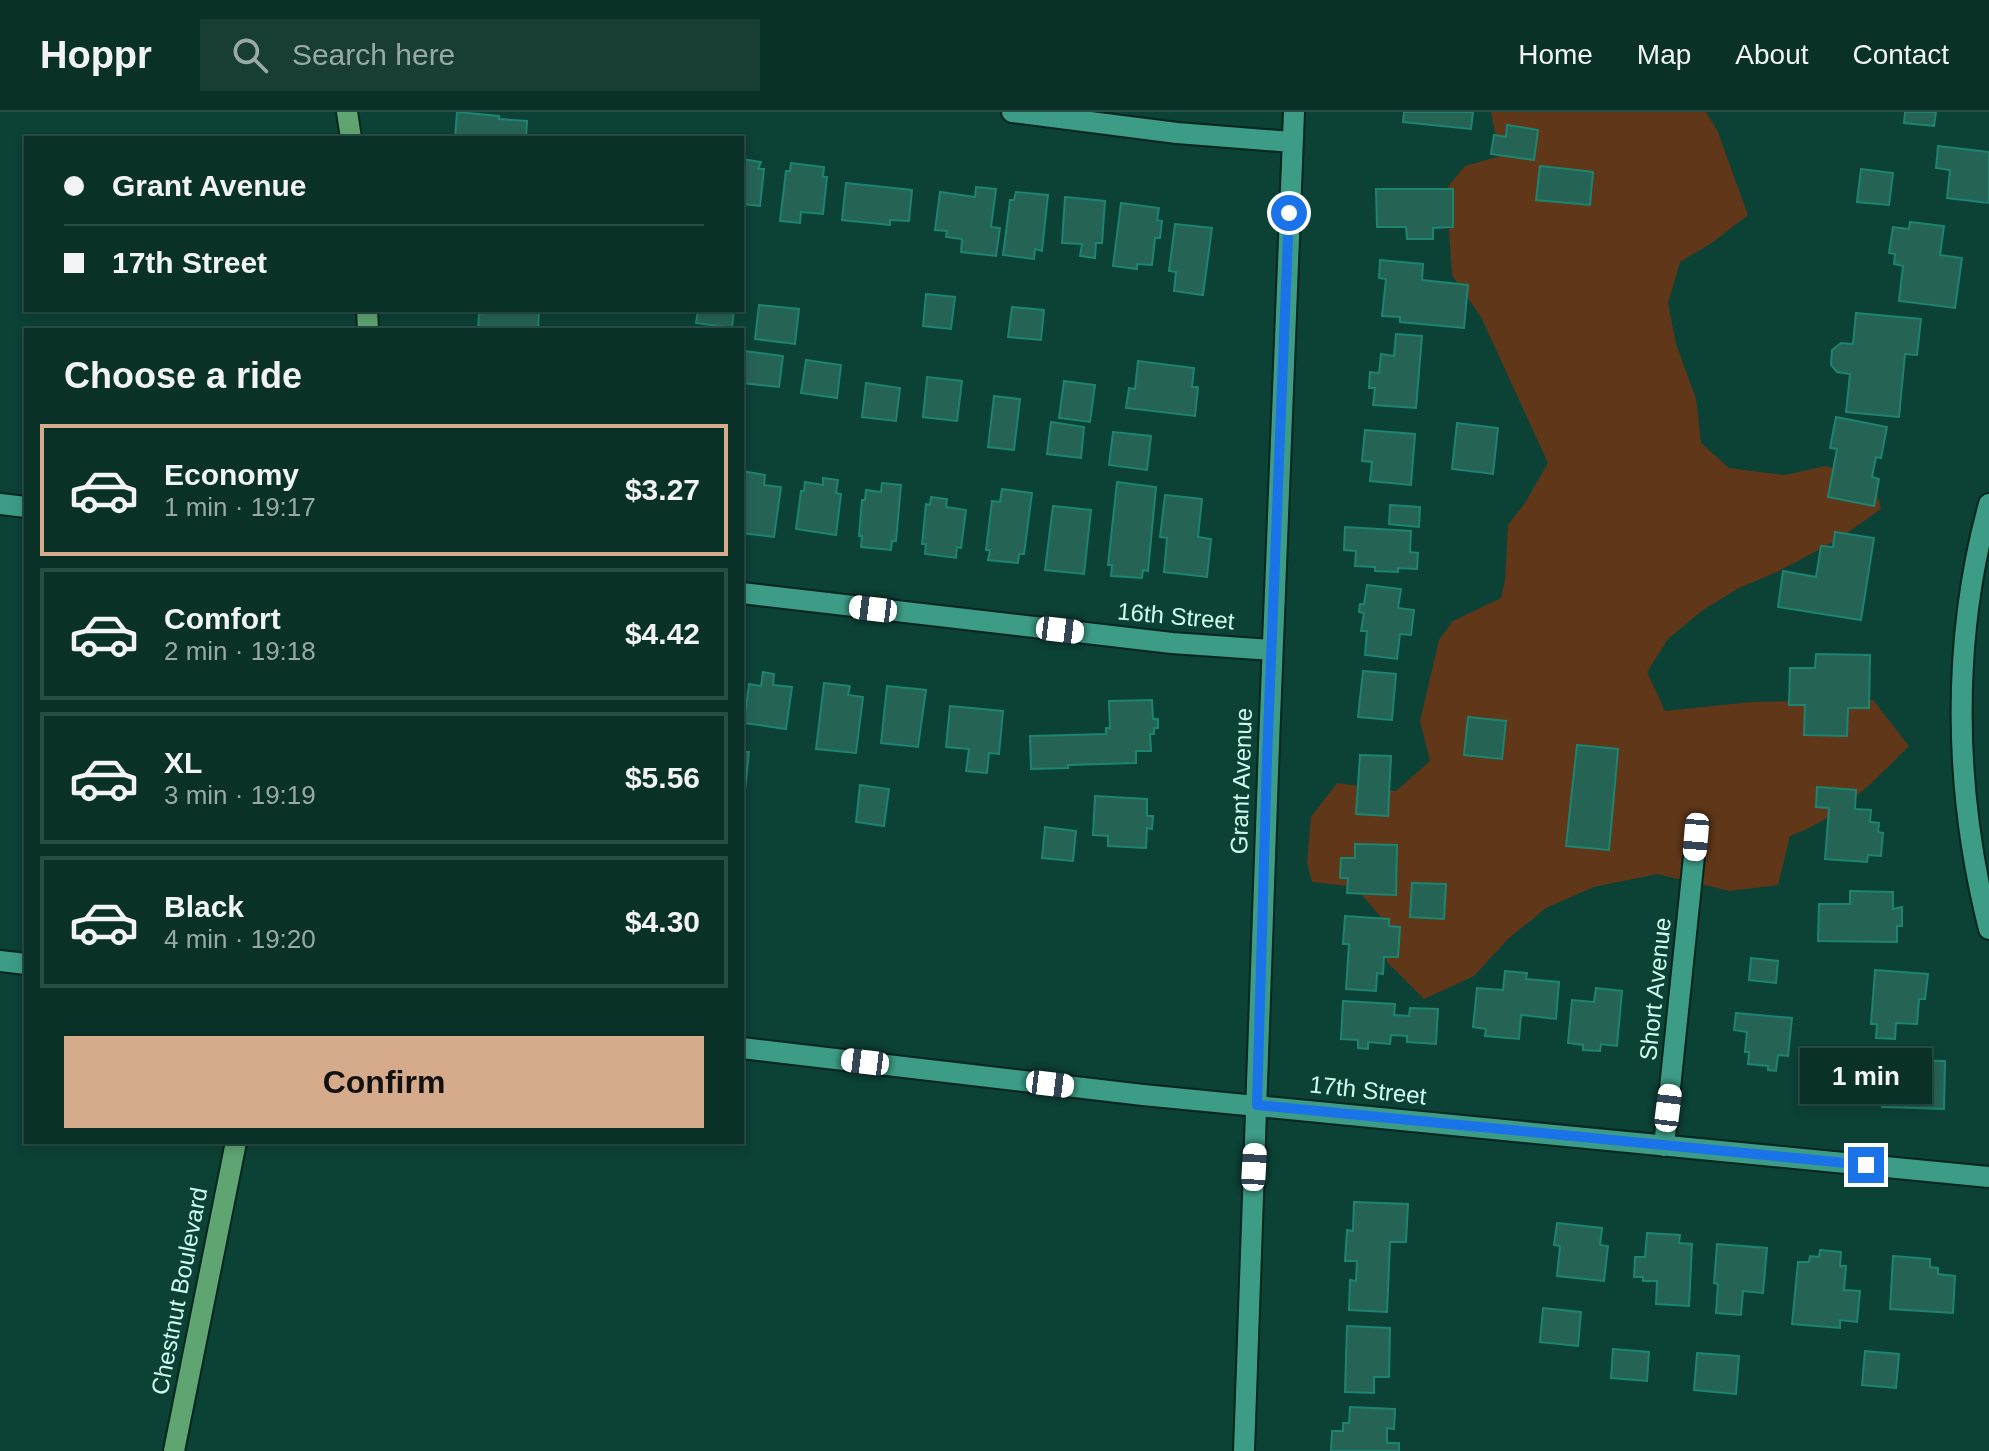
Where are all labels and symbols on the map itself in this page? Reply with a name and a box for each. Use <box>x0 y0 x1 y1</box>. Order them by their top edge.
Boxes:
route start <box>1271 195 1307 231</box>
car <box>848 594 898 624</box>
street label: 16th Street <box>1116 597 1236 635</box>
car <box>1035 615 1085 645</box>
street label: Grant Avenue <box>1225 707 1257 855</box>
car <box>1682 812 1710 862</box>
street label: Short Avenue <box>1634 916 1676 1062</box>
car <box>840 1047 890 1077</box>
callout: 1 min <box>1800 1049 1932 1105</box>
car <box>1025 1069 1075 1099</box>
street label: 17th Street <box>1308 1070 1428 1110</box>
car <box>1653 1083 1683 1133</box>
car <box>1241 1142 1267 1192</box>
route end <box>1848 1147 1884 1183</box>
street label: Chestnut Boulevard <box>146 1185 212 1397</box>

